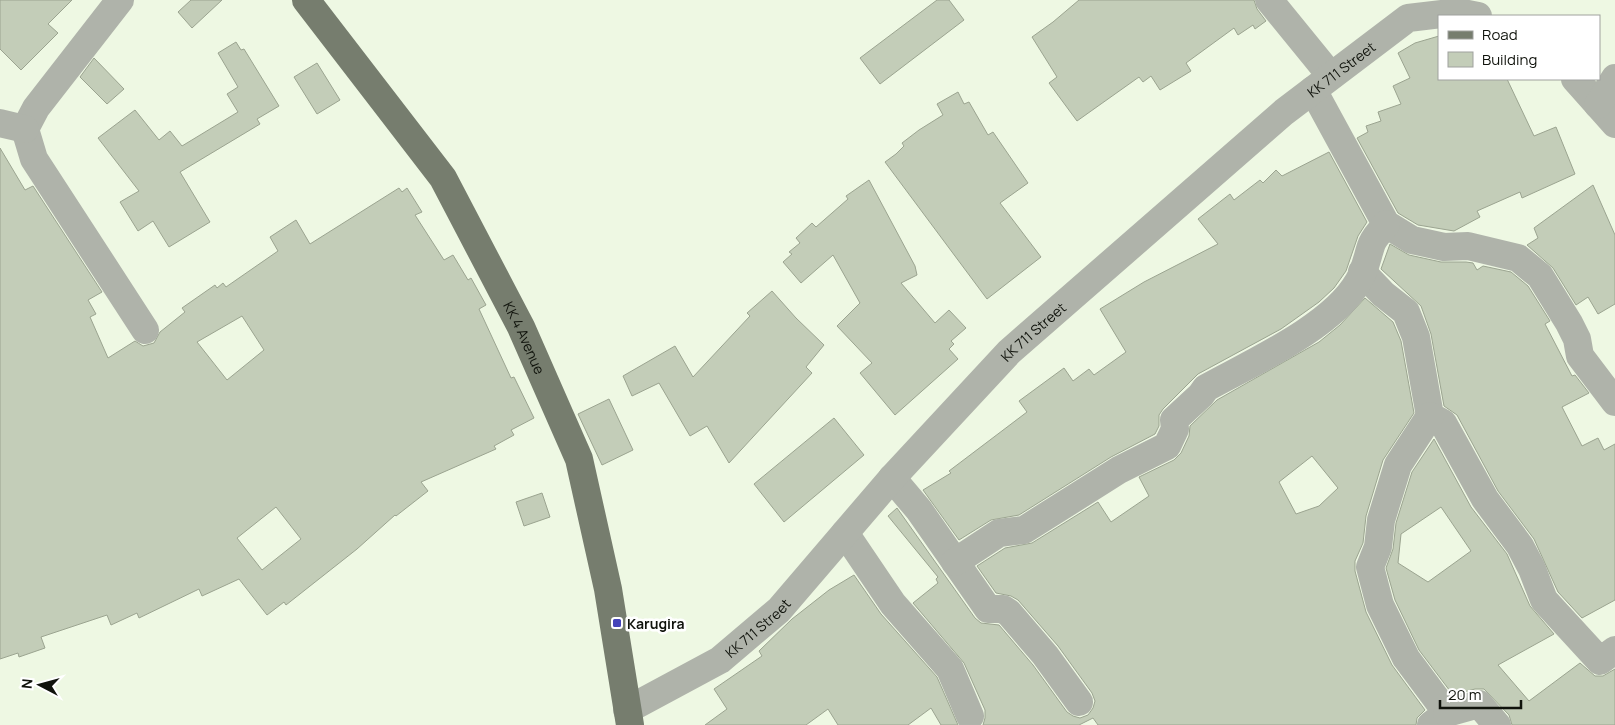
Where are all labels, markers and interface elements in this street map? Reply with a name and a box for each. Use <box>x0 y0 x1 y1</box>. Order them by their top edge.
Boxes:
legend <box>1438 15 1600 80</box>
text: Road <box>1482 24 1518 45</box>
street label: KK 711 Street <box>1303 37 1379 101</box>
text: Building <box>1482 49 1537 70</box>
street label: KK 711 Street <box>996 297 1070 365</box>
street label: KK 4 Avenue <box>500 298 550 377</box>
street label: KK 711 Street <box>721 594 795 662</box>
place label: Karugira <box>627 614 685 633</box>
marker: Karugira <box>611 617 623 629</box>
north arrow <box>15 660 65 710</box>
text: N <box>17 678 37 690</box>
scale bar <box>1440 678 1521 710</box>
text: 20 m <box>1448 684 1481 705</box>

